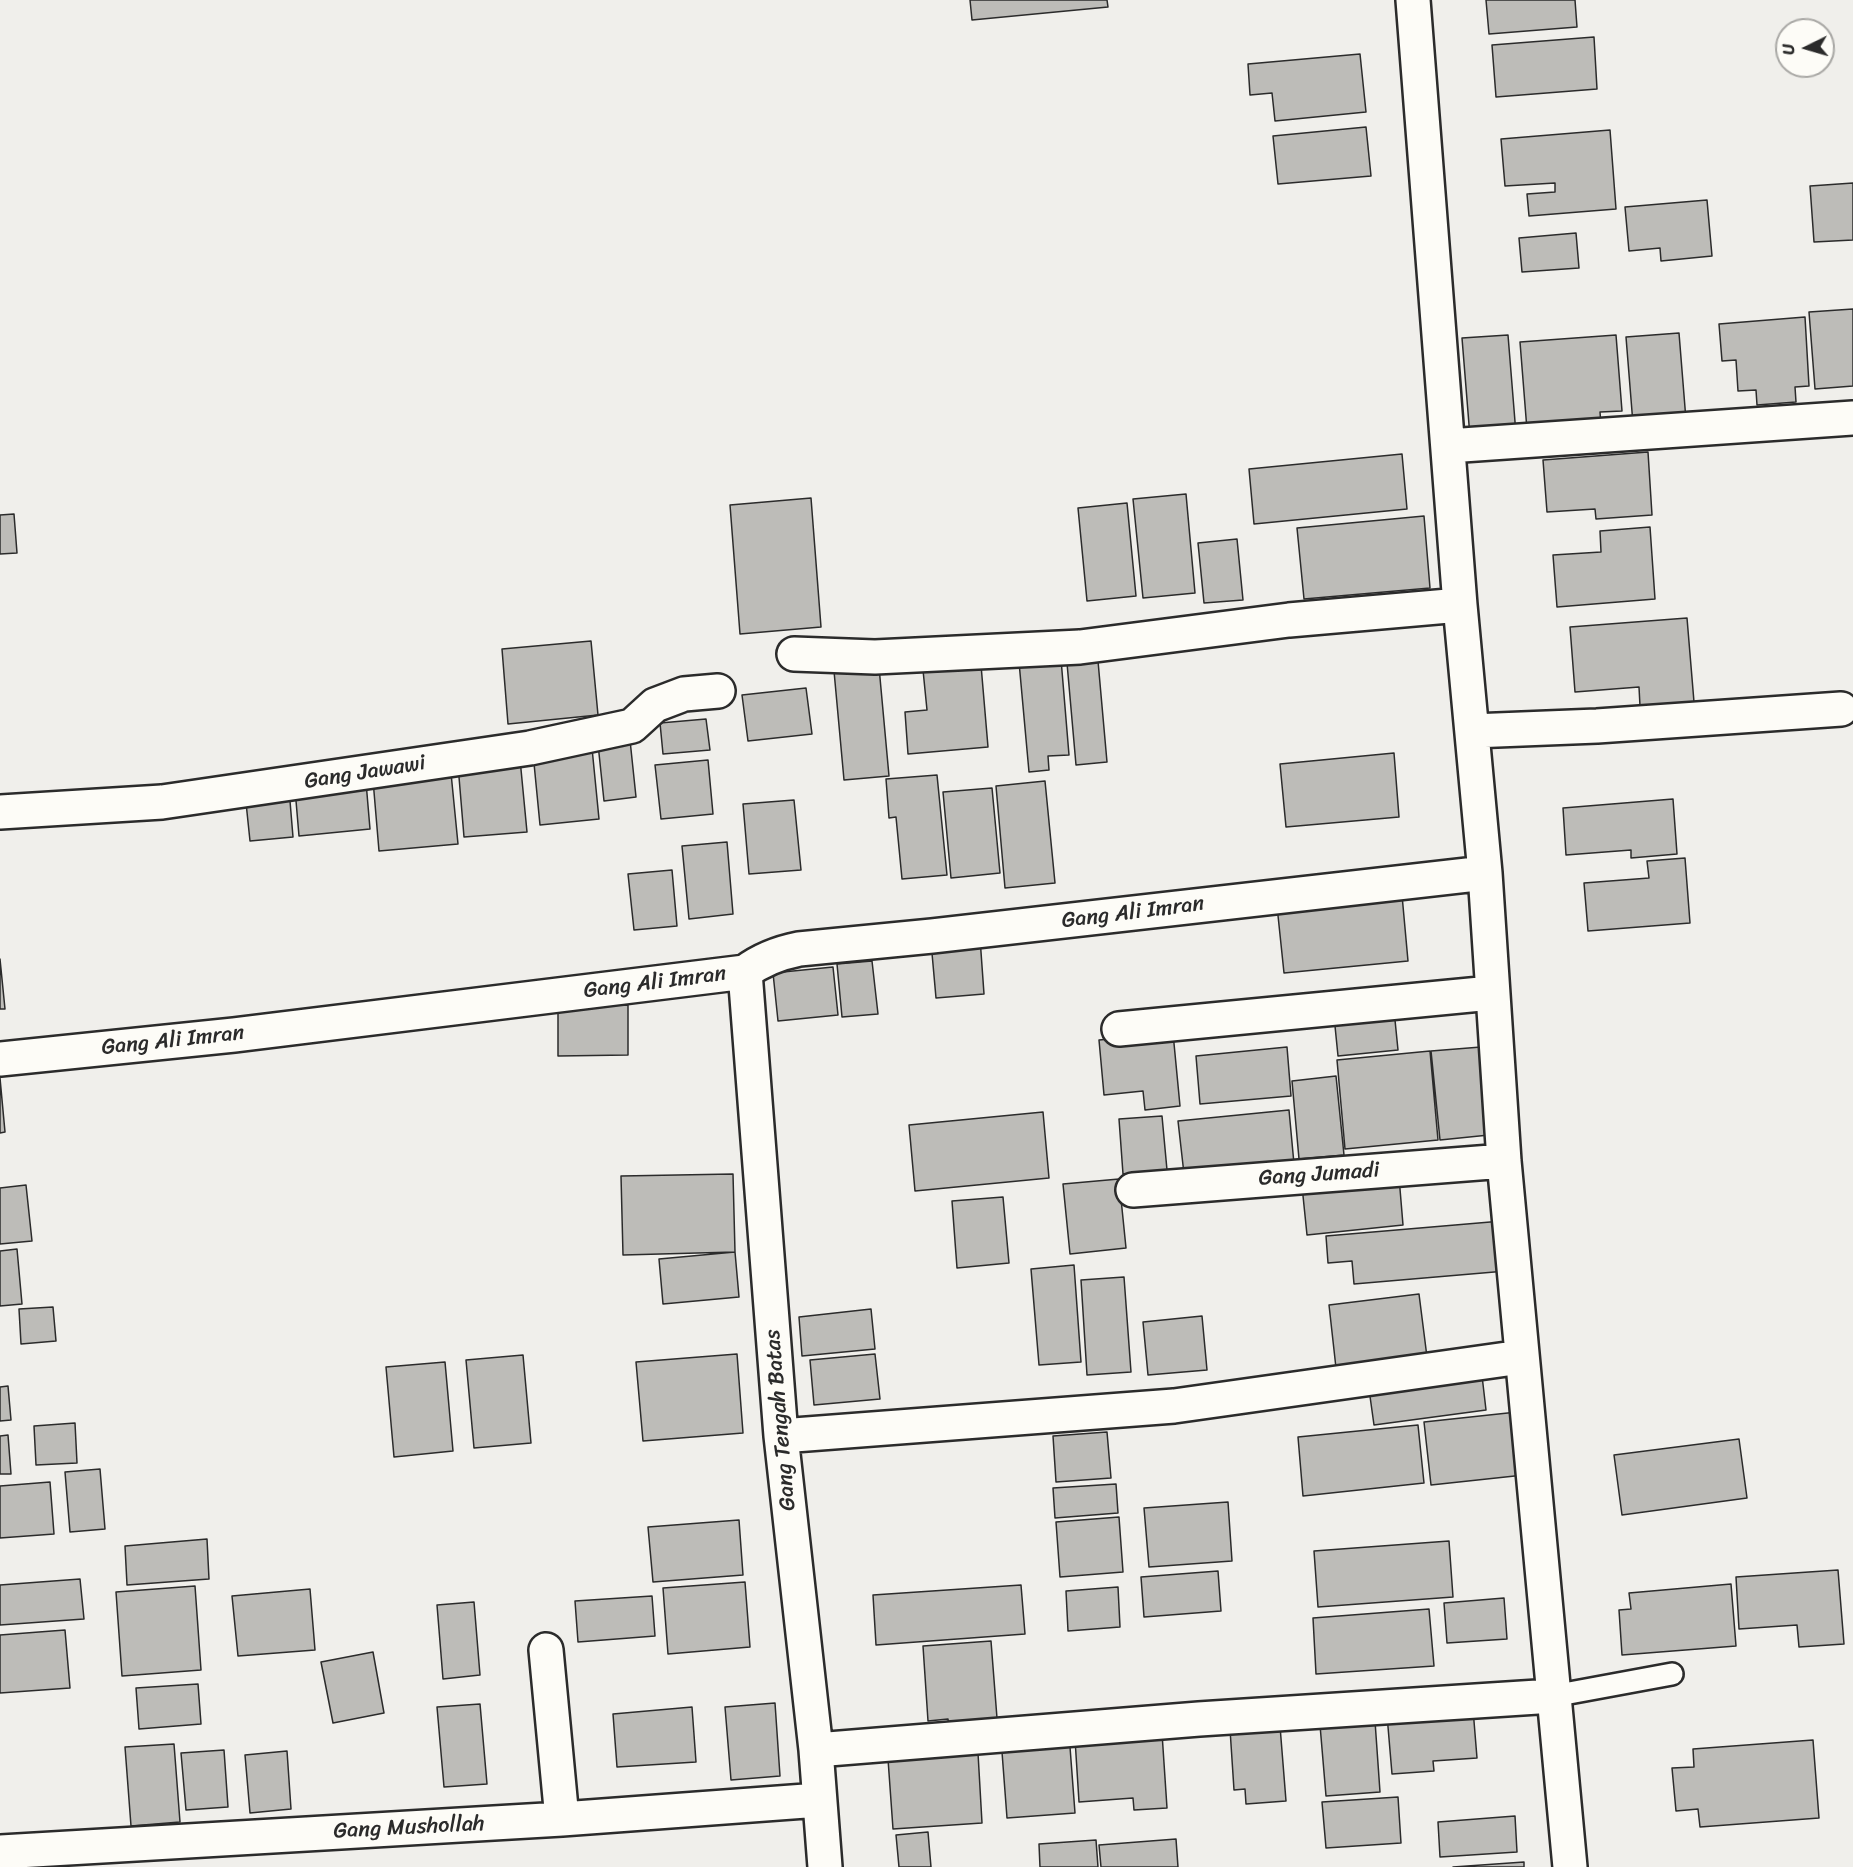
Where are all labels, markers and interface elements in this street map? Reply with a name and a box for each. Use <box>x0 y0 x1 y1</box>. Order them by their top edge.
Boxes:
north arrow <box>1775 18 1835 78</box>
text: U <box>1774 43 1803 56</box>
street label: Gang Jawawi <box>303 750 427 796</box>
street label: Gang Ali Imran <box>1060 891 1206 935</box>
street label: Gang Ali Imran <box>582 961 728 1005</box>
street label: Gang Ali Imran <box>100 1020 246 1062</box>
street label: Gang Jumadi <box>1258 1158 1380 1192</box>
street label: Gang Tengah Batas <box>760 1328 802 1512</box>
street label: Gang Mushollah <box>333 1811 485 1845</box>

